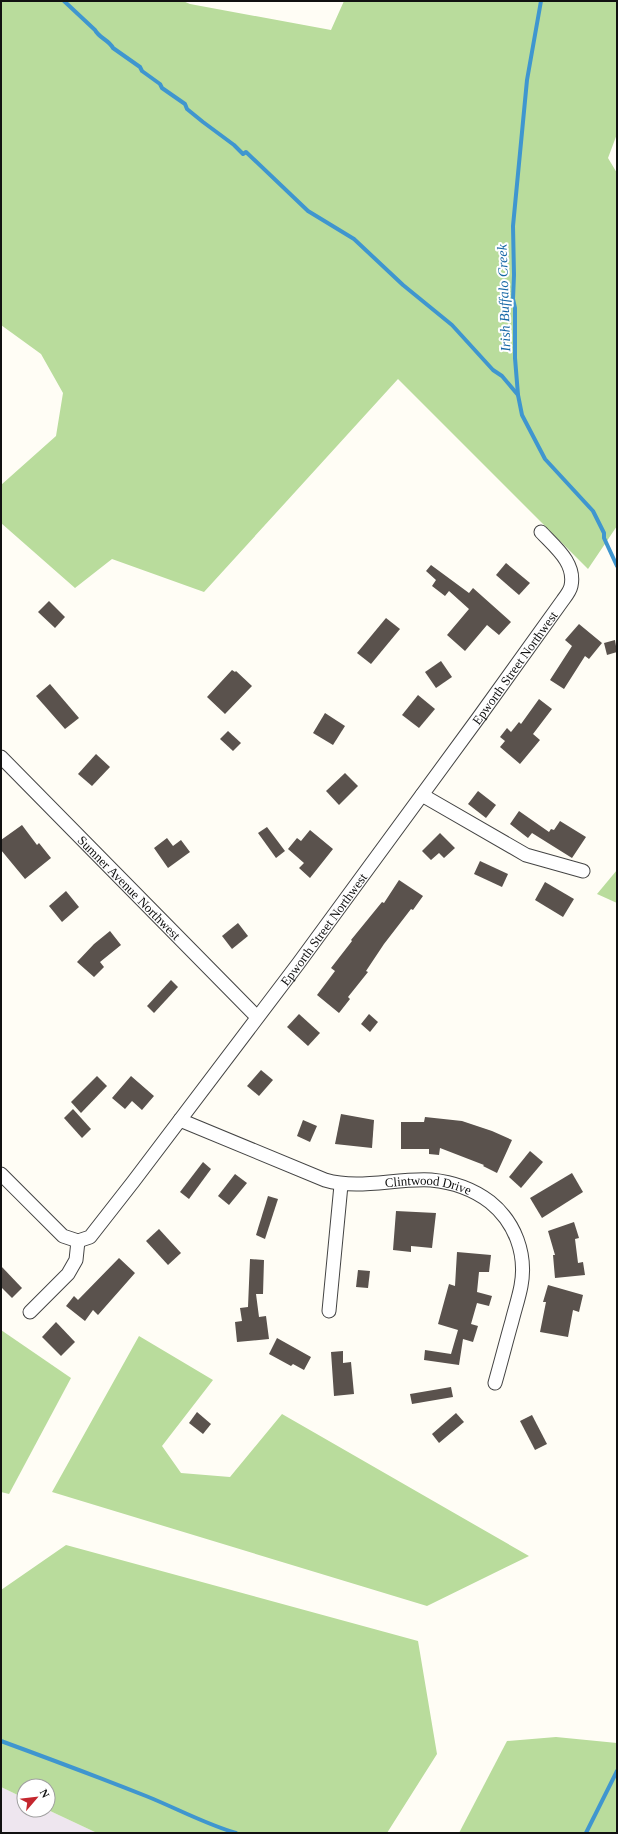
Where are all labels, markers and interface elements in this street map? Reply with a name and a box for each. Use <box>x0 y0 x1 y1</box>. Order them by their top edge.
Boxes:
water label: Irish Buffalo Creek <box>495 243 513 353</box>
street label: Epworth Street Northwest <box>469 608 560 727</box>
street label: Sumner Avenue Northwest <box>75 832 184 943</box>
street label: Epworth Street Northwest <box>277 870 370 988</box>
street label: Clintwood Drive <box>384 1172 474 1197</box>
north arrow <box>16 1778 56 1818</box>
text: N <box>38 1787 52 1800</box>

